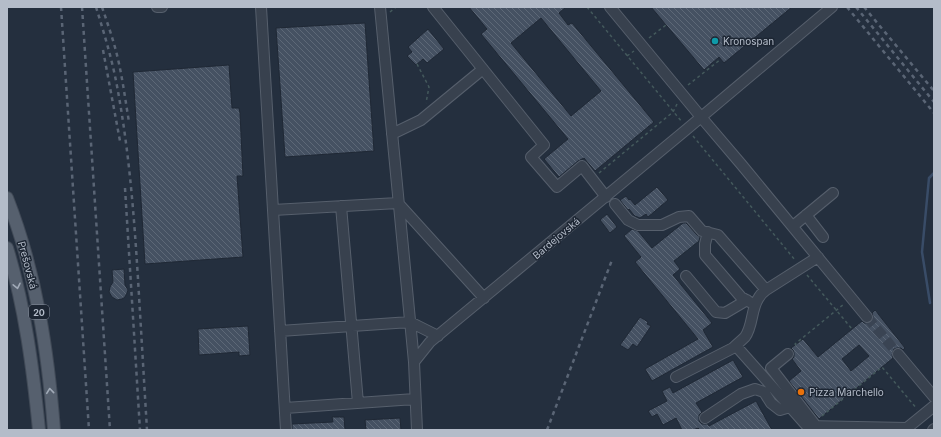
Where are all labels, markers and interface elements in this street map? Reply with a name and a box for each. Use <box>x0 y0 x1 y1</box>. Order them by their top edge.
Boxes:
place label: Kronospan <box>723 35 774 47</box>
marker: Kronospan <box>710 36 720 46</box>
street label: Bardejovská <box>530 215 582 261</box>
street label: Prešovská <box>16 240 40 290</box>
one-way arrow <box>13 283 21 289</box>
road number: 20 <box>29 305 49 319</box>
place label: Pizza Marchello <box>809 386 884 398</box>
marker: Pizza Marchello <box>796 387 806 397</box>
one-way arrow <box>46 388 55 394</box>

